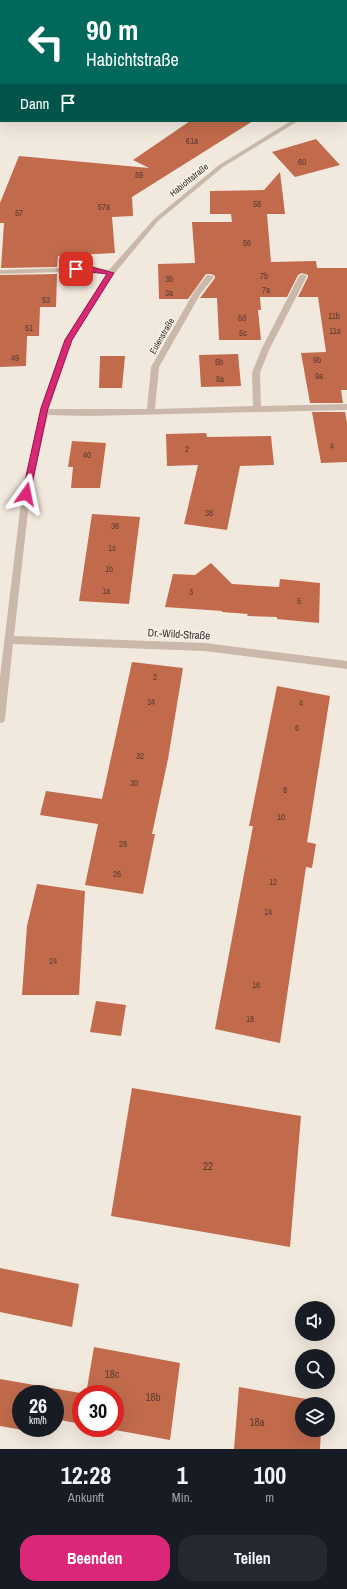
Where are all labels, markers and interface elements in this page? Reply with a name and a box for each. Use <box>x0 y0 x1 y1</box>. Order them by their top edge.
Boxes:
text: 90 m <box>86 11 138 49</box>
icon: left <box>20 16 72 68</box>
text: Habichtstraße <box>86 47 179 72</box>
icon: arrive <box>57 92 79 114</box>
text: Dann <box>20 93 49 114</box>
house number: 61a <box>186 135 198 147</box>
house number: 60 <box>298 156 306 168</box>
street label: Habichtstraße <box>167 161 211 199</box>
house number: 59 <box>135 169 143 181</box>
house number: 58 <box>253 198 261 210</box>
house number: 57a <box>98 201 110 213</box>
house number: 57 <box>15 207 23 219</box>
house number: 56 <box>243 237 251 249</box>
pin <box>59 252 93 286</box>
icon: arrive <box>65 258 87 280</box>
house number: 7b <box>260 270 268 282</box>
house number: 3b <box>165 273 173 285</box>
house number: 7a <box>262 284 270 296</box>
house number: 3a <box>165 287 173 299</box>
house number: 53 <box>42 294 50 306</box>
house number: 11b <box>328 310 340 322</box>
house number: 5d <box>238 312 246 324</box>
street label: Eulenstraße <box>147 316 177 356</box>
house number: 51 <box>25 322 33 334</box>
house number: 11a <box>329 325 341 337</box>
house number: 5c <box>239 327 247 339</box>
house number: 49 <box>11 352 19 364</box>
house number: 9b <box>313 354 321 366</box>
house number: 5b <box>215 356 223 368</box>
house number: 9a <box>315 370 323 382</box>
house number: 5a <box>216 373 224 385</box>
house number: 4 <box>330 440 334 452</box>
house number: 2 <box>185 443 189 455</box>
house number: 40 <box>83 449 91 461</box>
position arrow <box>5.0 473 47.0 515</box>
house number: 38 <box>205 507 213 519</box>
house number: 36 <box>111 520 119 532</box>
house number: 1c <box>108 542 116 554</box>
house number: 1b <box>105 563 113 575</box>
house number: 1a <box>102 585 110 597</box>
house number: 3 <box>189 586 193 598</box>
house number: 5 <box>297 595 301 607</box>
street label: Dr.-Wild-Straße <box>147 625 211 643</box>
house number: 2 <box>153 671 157 683</box>
house number: 34 <box>147 696 155 708</box>
house number: 4 <box>299 697 303 709</box>
house number: 6 <box>295 722 299 734</box>
house number: 32 <box>136 750 144 762</box>
house number: 30 <box>130 777 138 789</box>
house number: 8 <box>283 784 287 796</box>
house number: 10 <box>277 811 285 823</box>
house number: 28 <box>119 838 127 850</box>
house number: 26 <box>113 868 121 880</box>
house number: 12 <box>269 876 277 888</box>
house number: 14 <box>264 906 272 918</box>
house number: 24 <box>49 955 57 967</box>
house number: 16 <box>252 979 260 991</box>
house number: 18 <box>246 1013 254 1025</box>
house number: 22 <box>203 1159 213 1173</box>
map controls <box>295 1301 335 1437</box>
button: sound <box>295 1301 335 1341</box>
button: search <box>295 1349 335 1389</box>
house number: 18c <box>105 1367 120 1381</box>
speed limit sign: 30 <box>72 1385 124 1437</box>
house number: 18b <box>145 1390 161 1404</box>
text: 26 <box>29 1392 47 1419</box>
button: layers <box>295 1397 335 1437</box>
text: km/h <box>29 1414 47 1427</box>
house number: 18a <box>249 1415 265 1429</box>
text: 12:28 <box>61 1459 111 1491</box>
text: 1 <box>177 1459 188 1491</box>
text: 100 <box>253 1459 286 1491</box>
text: Ankunft <box>68 1489 104 1506</box>
text: Min. <box>172 1489 193 1506</box>
text: m <box>265 1489 274 1506</box>
button: Beenden <box>20 1535 170 1581</box>
button: Teilen <box>178 1535 327 1581</box>

